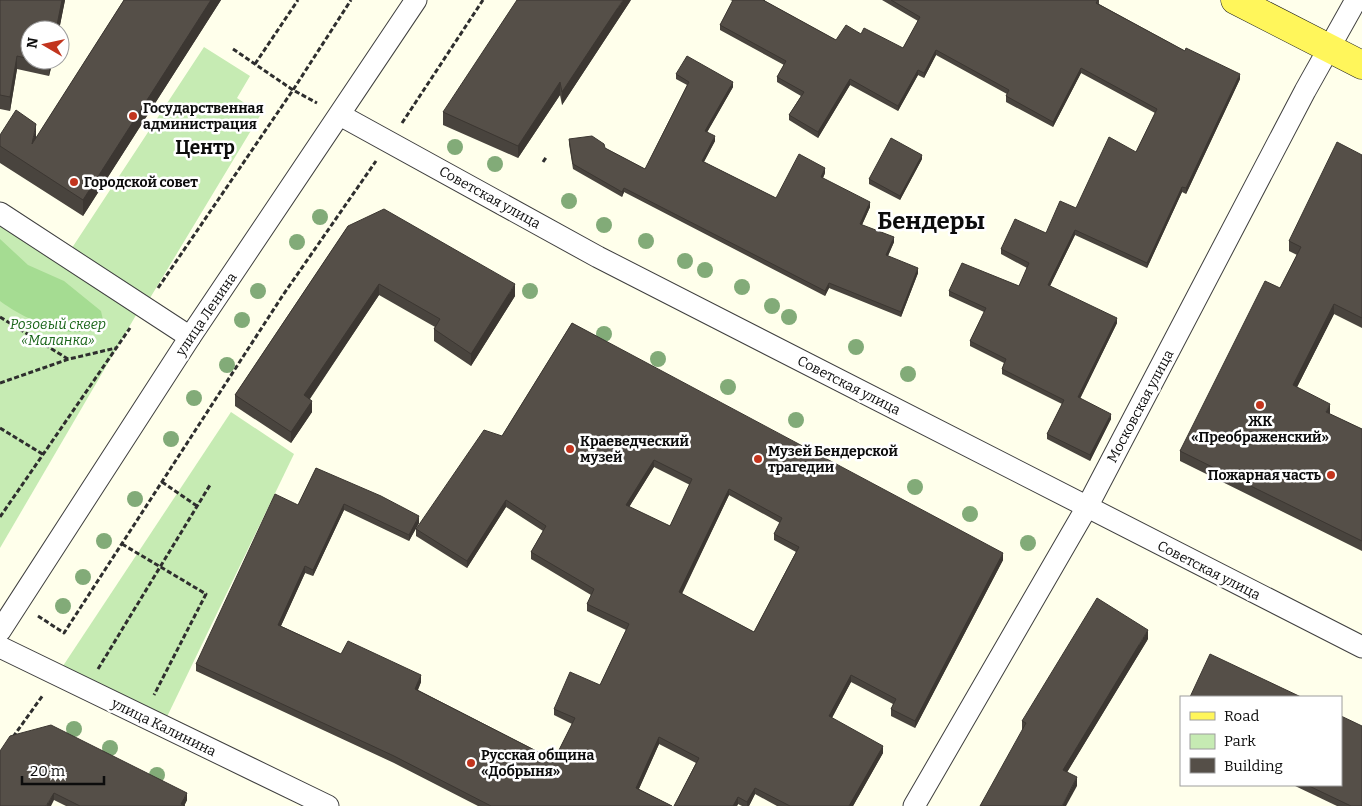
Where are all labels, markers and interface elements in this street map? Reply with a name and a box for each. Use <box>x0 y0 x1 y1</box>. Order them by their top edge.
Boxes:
north arrow <box>20 20 70 70</box>
text: N <box>23 36 42 50</box>
place label: Государственная администрация <box>143 100 264 133</box>
marker: Государственная администрация <box>127 110 139 122</box>
district label: Центр <box>175 136 235 159</box>
street label: Советская улица <box>436 163 544 233</box>
place label: Городской совет <box>84 174 198 191</box>
marker: Городской совет <box>68 176 80 188</box>
district label: Бендеры <box>877 207 985 235</box>
street label: улица Ленина <box>172 269 241 360</box>
park label: Розовый сквер «Маланка» <box>10 316 106 349</box>
street label: Московская улица <box>1104 347 1178 466</box>
street label: Советская улица <box>794 352 903 419</box>
marker: ЖК «Преображенский» <box>1254 399 1266 411</box>
place label: ЖК «Преображенский» <box>1191 413 1329 446</box>
place label: Краеведческий музей <box>580 433 690 466</box>
marker: Краеведческий музей <box>564 443 576 455</box>
place label: Музей Бендерской трагедии <box>768 443 899 476</box>
marker: Музей Бендерской трагедии <box>752 453 764 465</box>
place label: Пожарная часть <box>1208 467 1321 484</box>
marker: Пожарная часть <box>1325 469 1337 481</box>
street label: Советская улица <box>1154 537 1263 604</box>
street label: улица Калинина <box>108 694 219 760</box>
legend <box>1180 696 1342 786</box>
text: Road <box>1224 707 1259 725</box>
text: Park <box>1224 732 1256 750</box>
place label: Русская община «Добрыня» <box>481 747 594 780</box>
scale bar <box>22 754 105 786</box>
marker: Русская община «Добрыня» <box>465 757 477 769</box>
text: Building <box>1224 757 1283 775</box>
text: 20 m <box>30 762 66 780</box>

